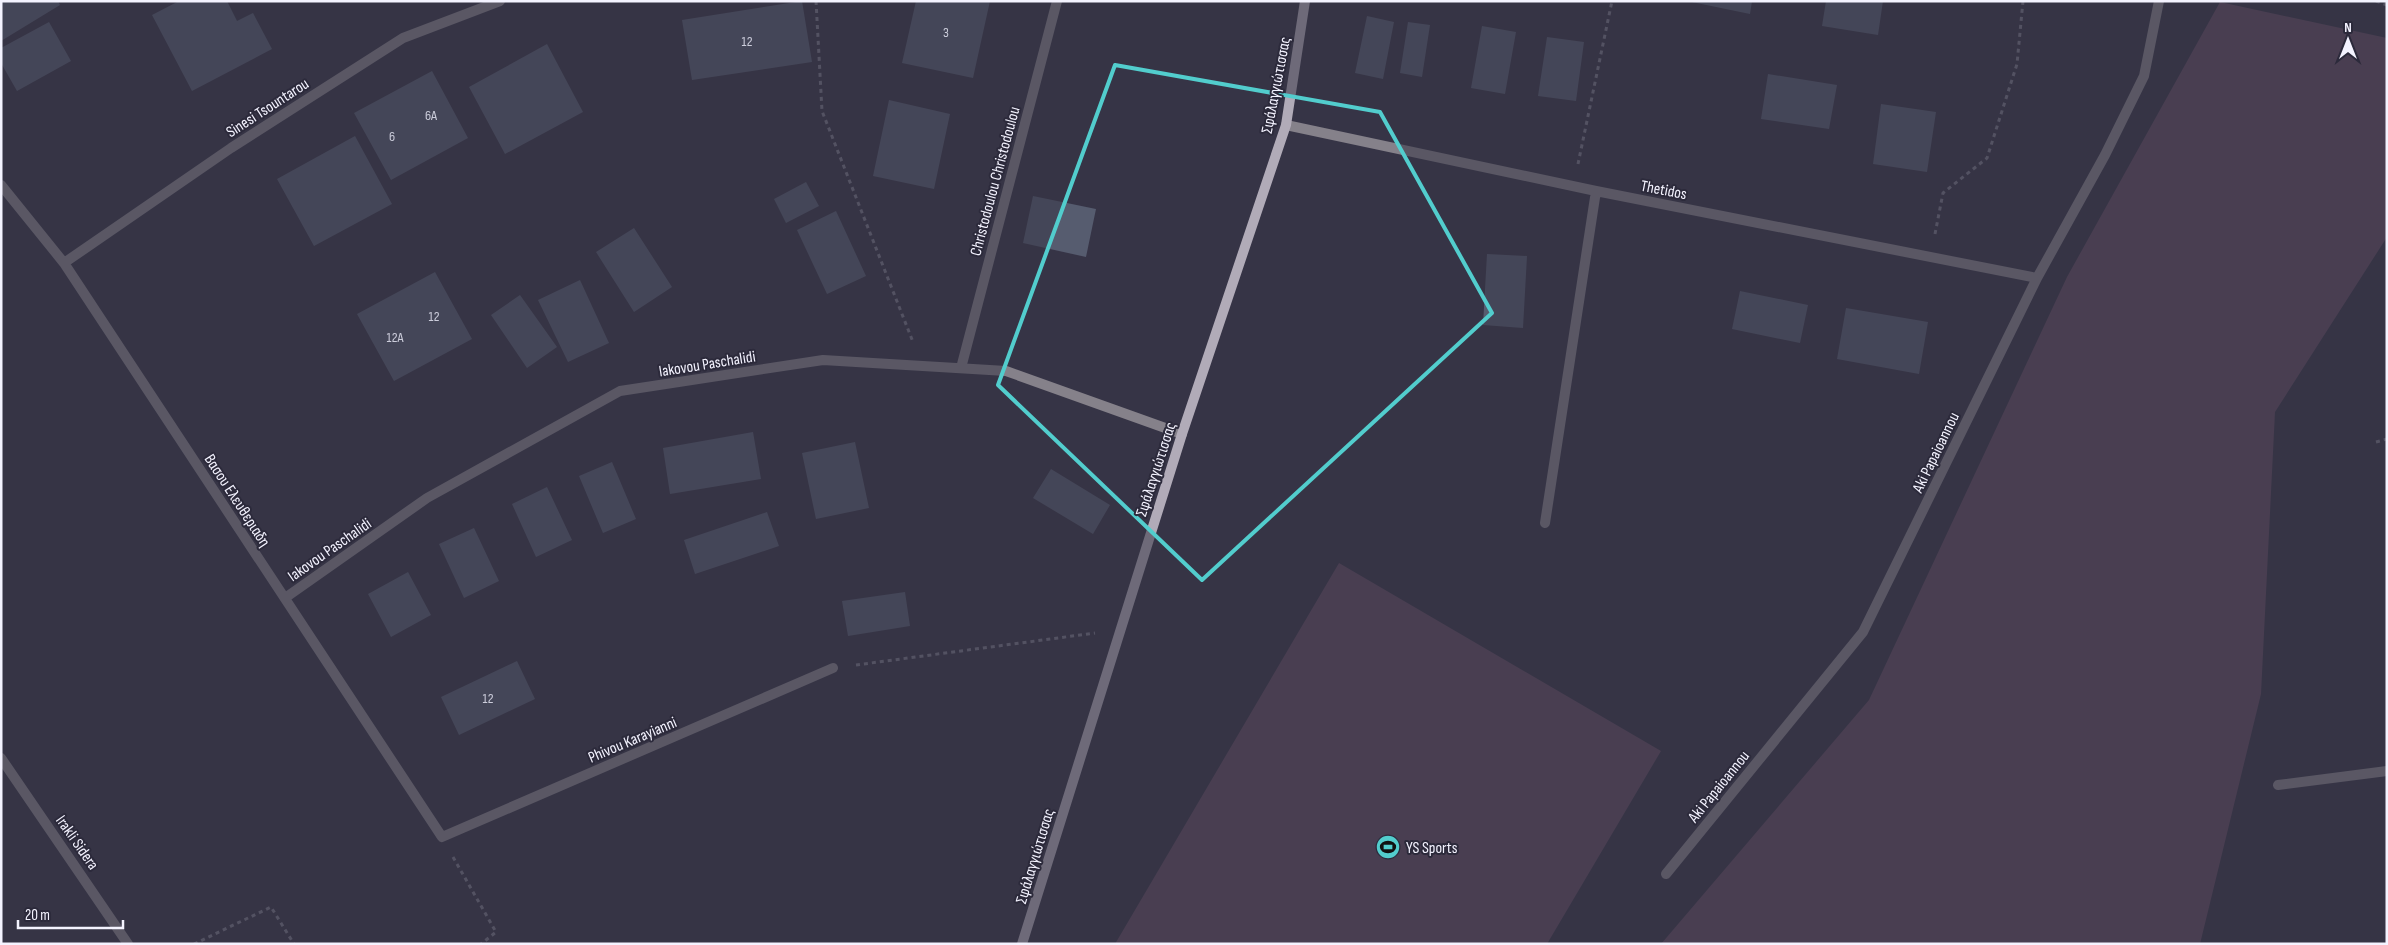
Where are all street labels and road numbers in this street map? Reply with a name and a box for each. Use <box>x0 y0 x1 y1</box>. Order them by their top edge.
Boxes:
street label: Σφάλαγγιώτισσας <box>1258 35 1295 135</box>
street label: Sinesi Tsountarou <box>223 75 313 142</box>
street label: Christodoulou Christodoulou <box>966 105 1025 258</box>
street label: Thetidos <box>1639 177 1689 204</box>
street label: Iakovou Paschalidi <box>658 347 757 381</box>
street label: Aki Papaioannou <box>1908 409 1964 497</box>
street label: Σφάλαγγιώτισσας <box>1132 420 1181 519</box>
street label: Βασου Ελευθεριαδη <box>200 451 274 551</box>
street label: Iakovou Paschalidi <box>284 514 375 586</box>
street label: Phivou Karayianni <box>586 713 680 768</box>
street label: Aki Papaioannou <box>1684 747 1754 827</box>
street label: Σφάλαγγιώτισσας <box>1012 807 1059 906</box>
street label: Irakli Sidera <box>51 812 102 874</box>

